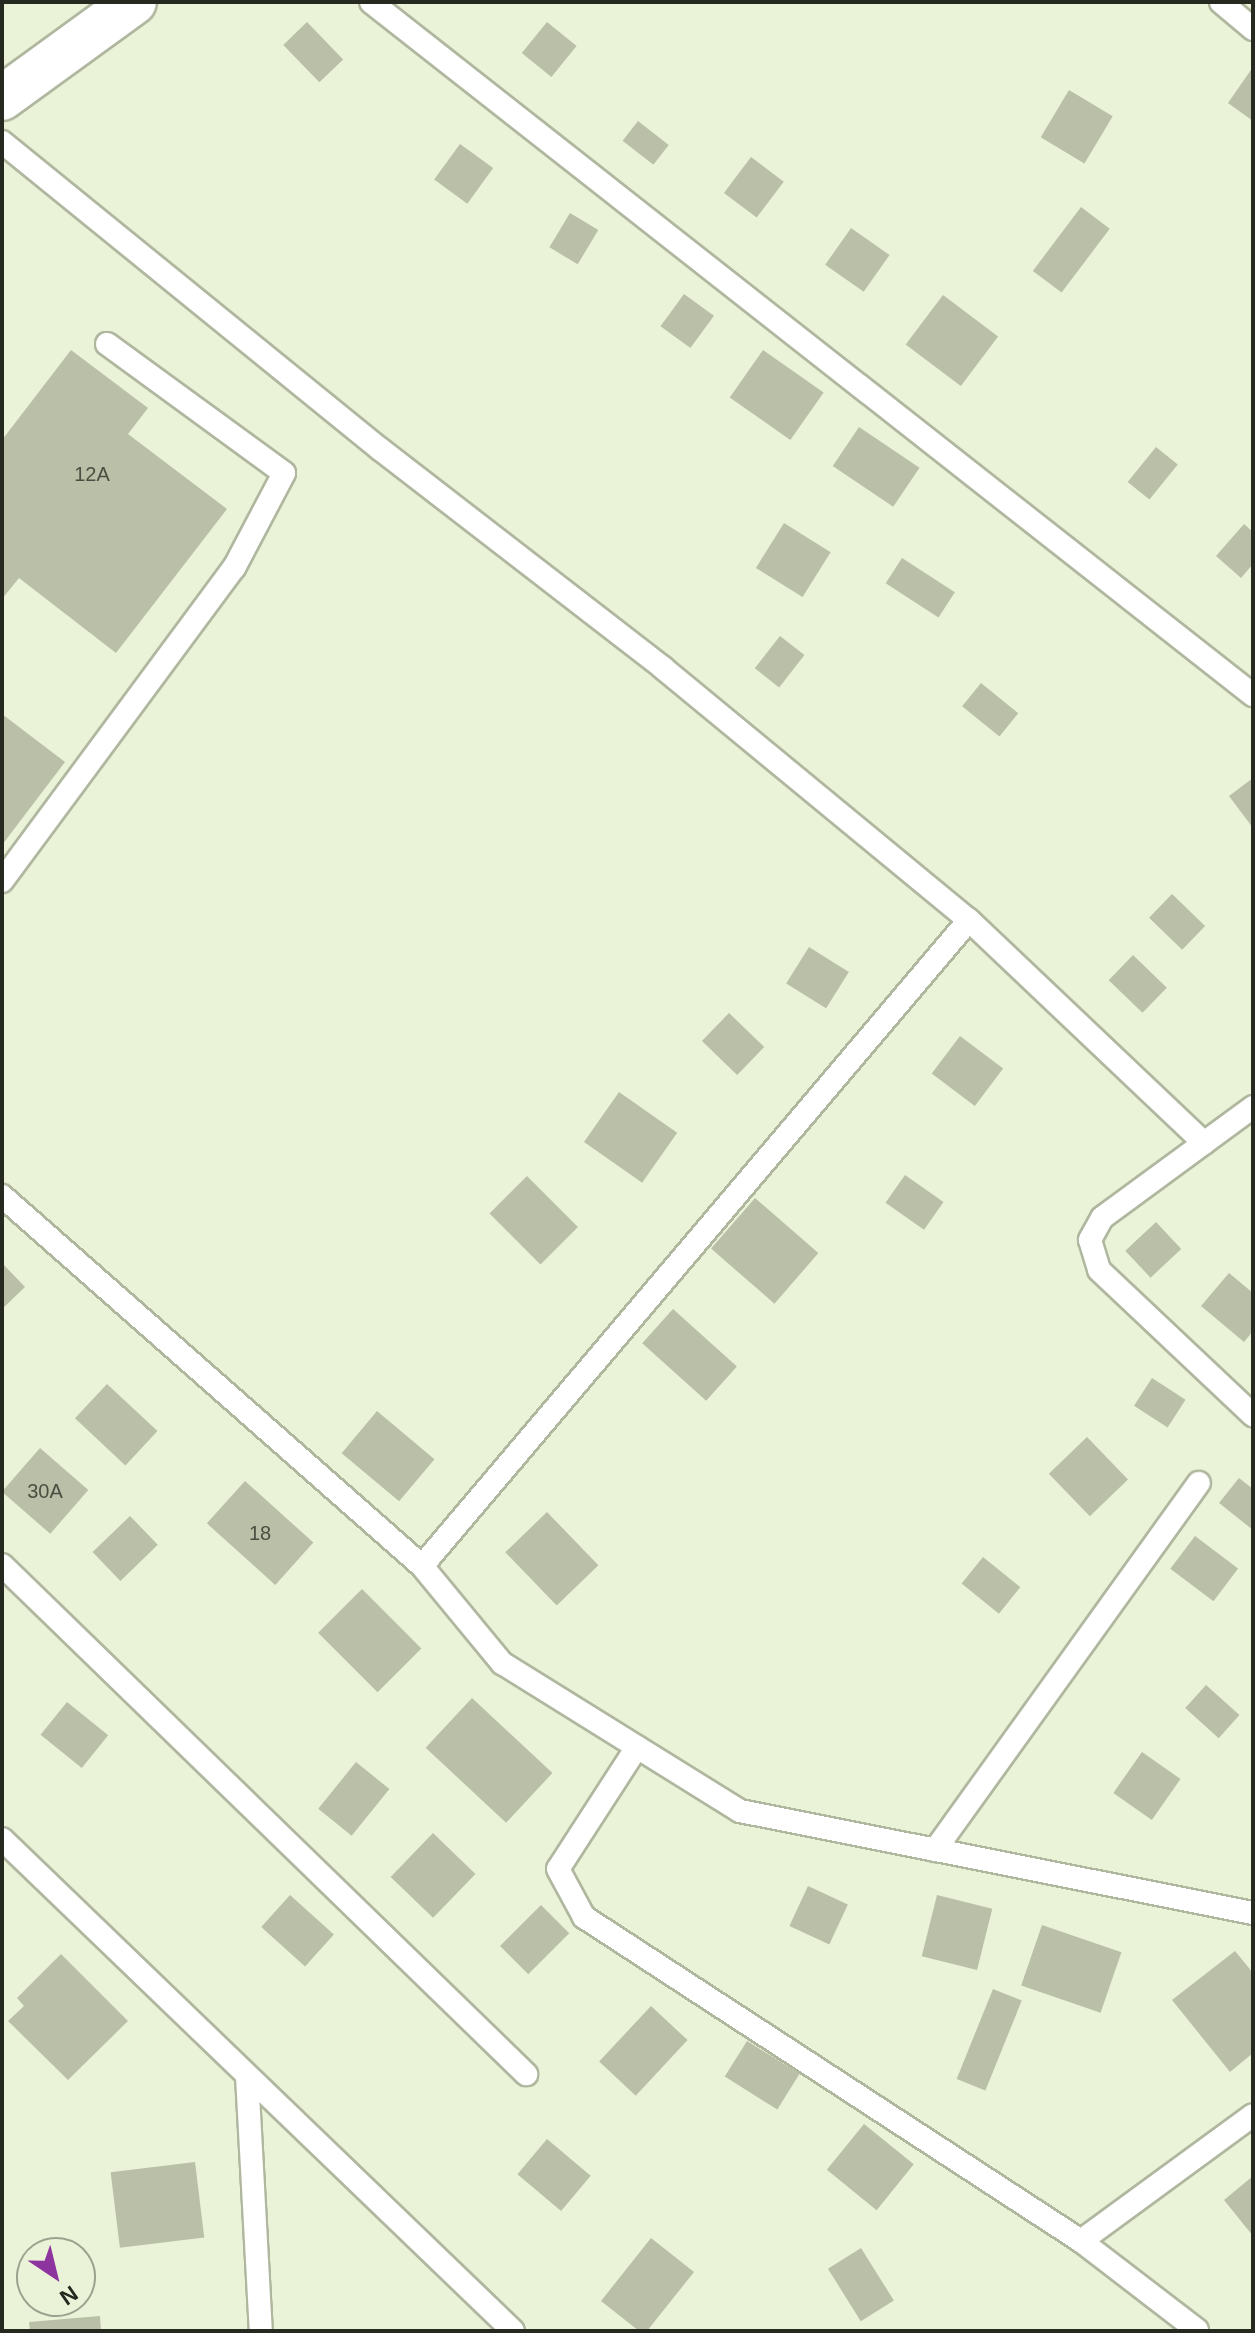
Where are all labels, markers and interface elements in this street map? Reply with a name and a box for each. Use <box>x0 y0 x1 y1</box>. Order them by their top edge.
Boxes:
house number: 12А <box>74 462 110 486</box>
house number: 30А <box>27 1479 63 1503</box>
house number: 18 <box>249 1521 271 1545</box>
north arrow <box>16 2237 96 2317</box>
text: N <box>55 2281 83 2310</box>

